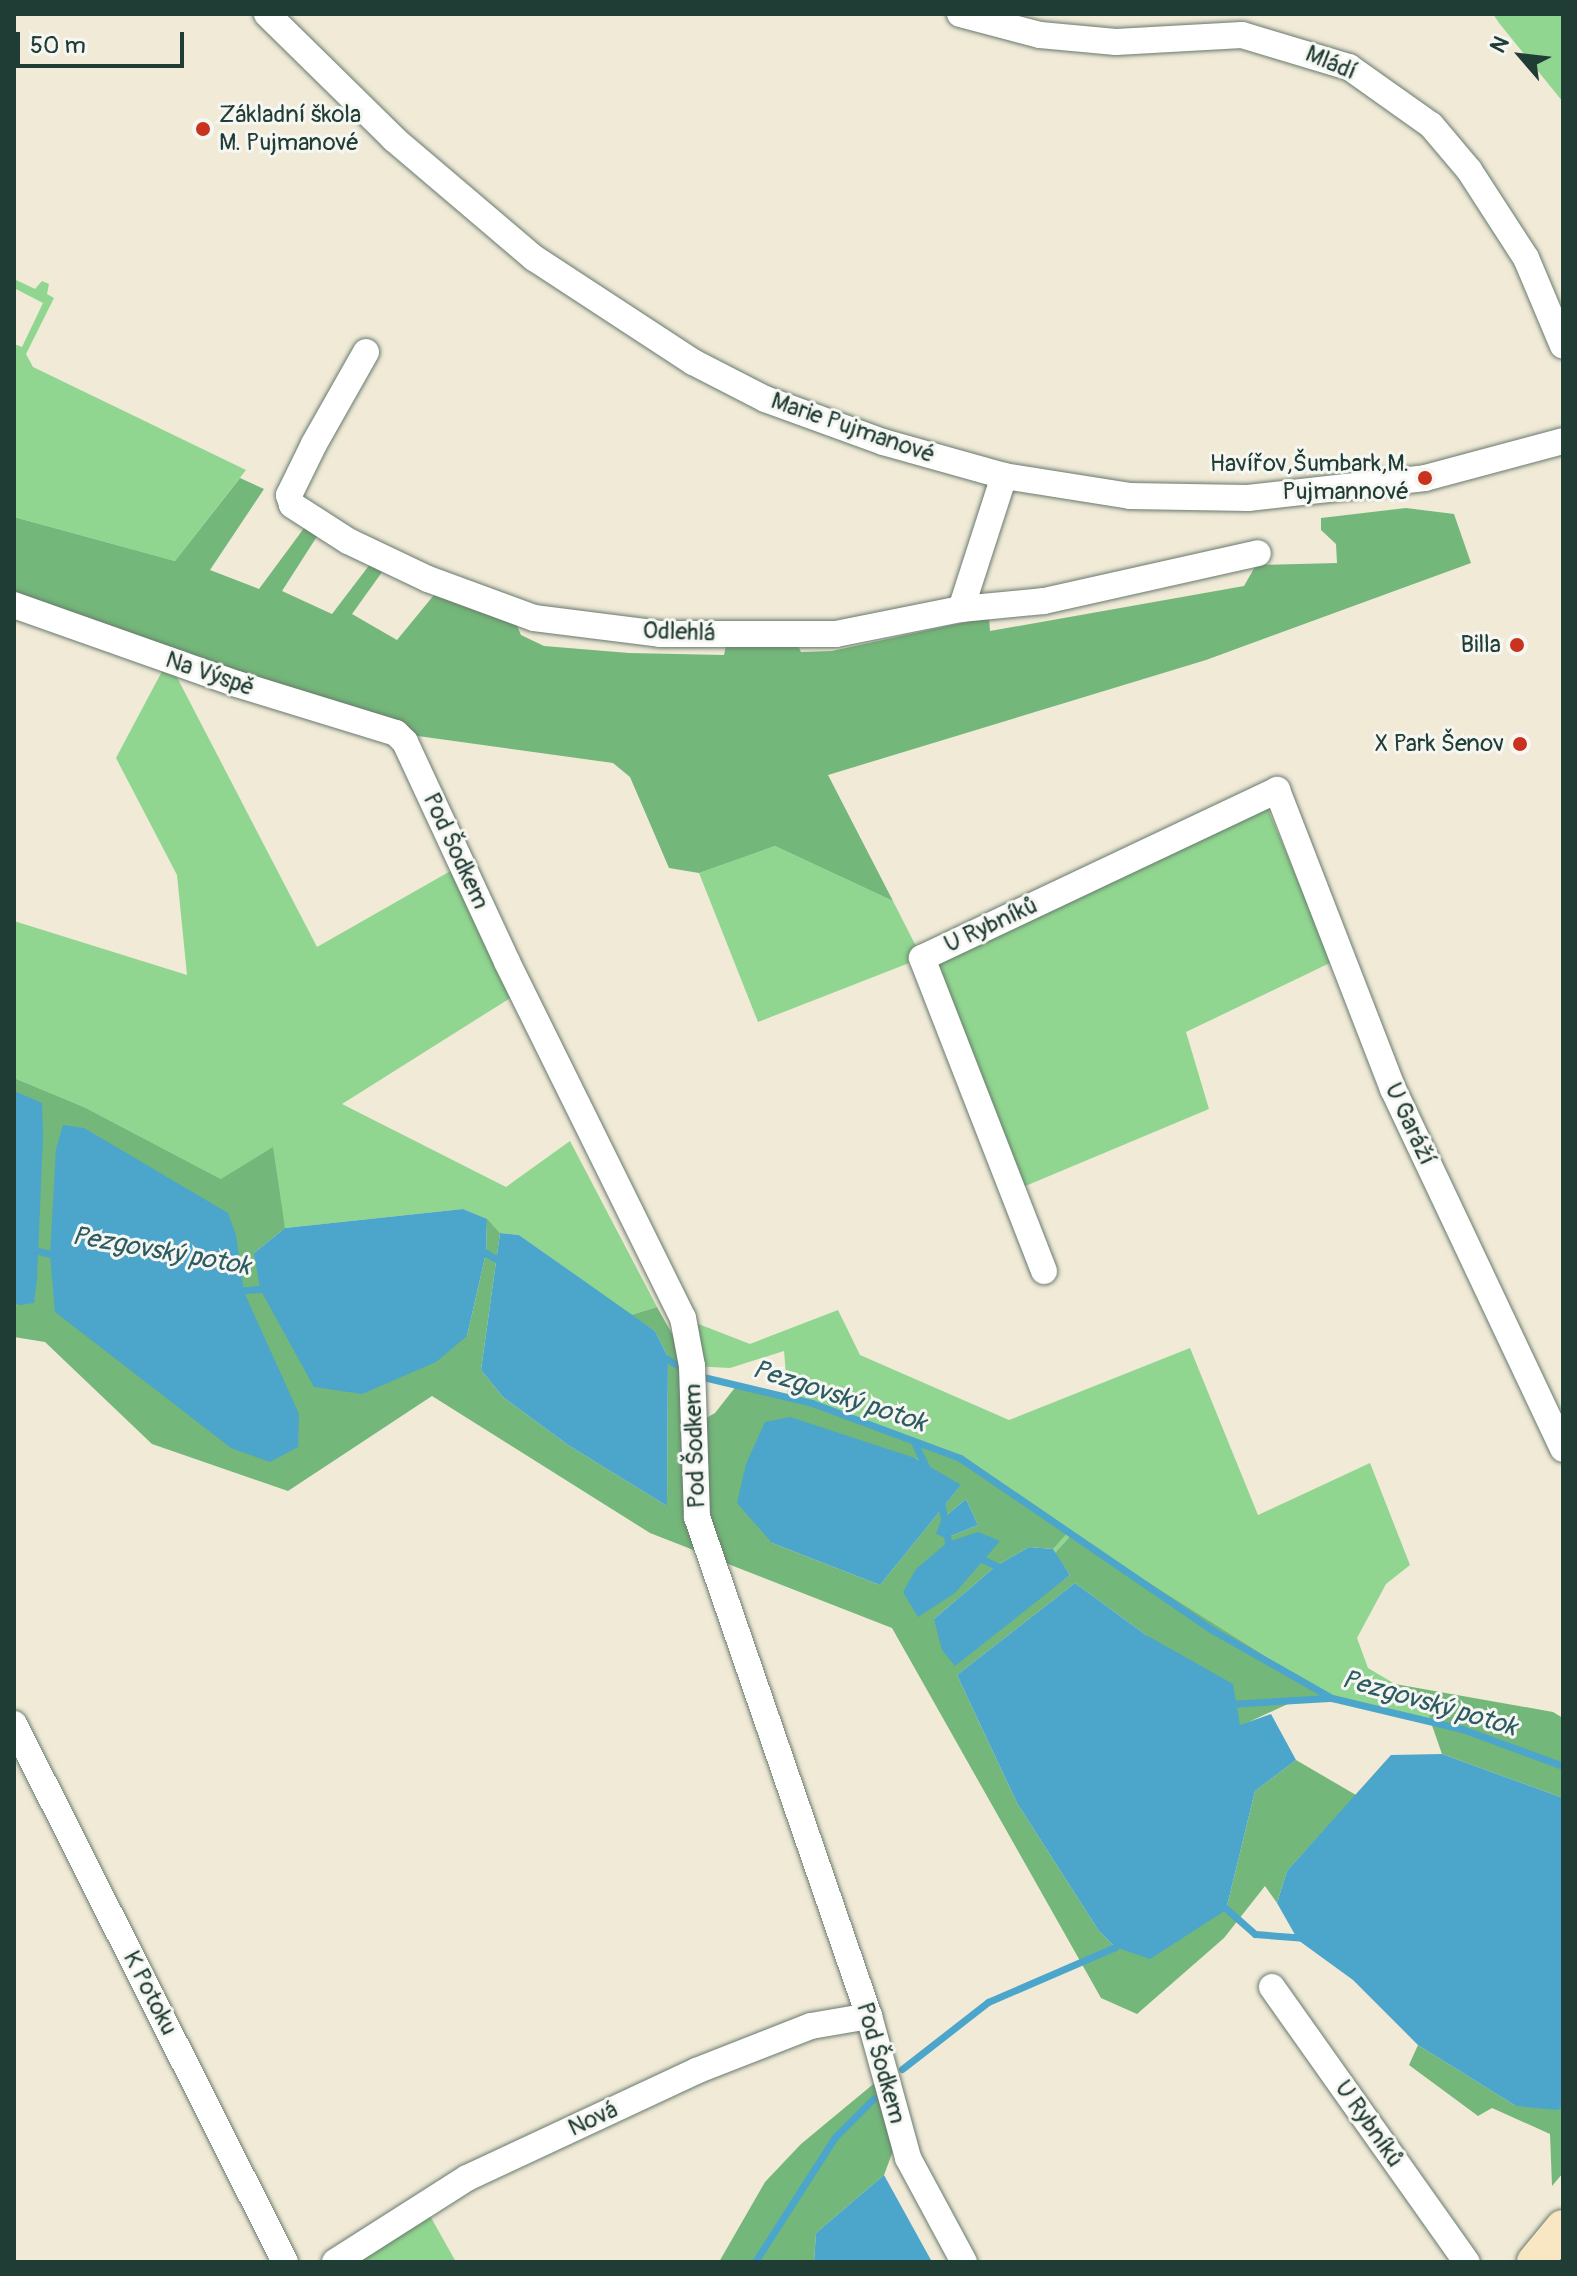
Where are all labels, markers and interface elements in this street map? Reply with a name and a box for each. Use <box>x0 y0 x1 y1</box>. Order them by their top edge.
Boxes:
scale bar <box>20 16 188 66</box>
north arrow <box>1481 16 1561 96</box>
text: 50 m <box>30 31 86 60</box>
text: N <box>1484 32 1516 58</box>
street label: Mládí <box>1301 39 1361 87</box>
place label: Základní škola M. Pujmanové <box>219 101 361 157</box>
marker: Základní škola M. Pujmanové <box>194 120 212 138</box>
street label: Marie Pujmanové <box>767 386 939 470</box>
place label: Havířov,Šumbark,M. Pujmannové <box>1210 450 1409 506</box>
marker: Havířov,Šumbark,M. Pujmannové <box>1416 469 1434 487</box>
street label: Odlehlá <box>642 616 716 648</box>
place label: Billa <box>1461 631 1501 659</box>
marker: Billa <box>1508 636 1526 654</box>
street label: Na Výspě <box>162 645 258 703</box>
place label: X Park Šenov <box>1375 730 1504 758</box>
marker: X Park Šenov <box>1511 735 1529 753</box>
street label: Pod Šodkem <box>417 788 495 914</box>
street label: U Rybníků <box>940 891 1042 959</box>
street label: U Garáží <box>1379 1078 1441 1170</box>
water label: Pezgovský potok <box>70 1221 252 1283</box>
water label: Pezgovský potok <box>748 1354 930 1440</box>
street label: Pod Šodkem <box>678 1383 712 1509</box>
water label: Pezgovský potok <box>1338 1664 1520 1744</box>
street label: K Potoku <box>117 1946 183 2040</box>
street label: Pod Šodkem <box>850 1999 912 2127</box>
street label: U Rybníků <box>1329 2075 1409 2173</box>
street label: Nová <box>564 2095 622 2143</box>

